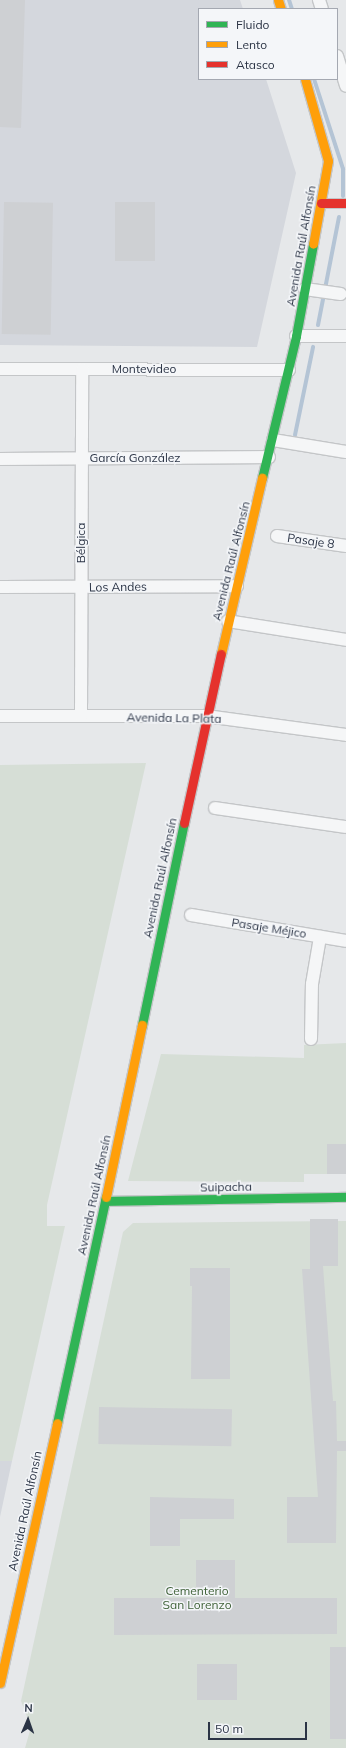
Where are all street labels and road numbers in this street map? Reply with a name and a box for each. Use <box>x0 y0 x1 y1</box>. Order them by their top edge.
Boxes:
street label: Avenida Raúl Alfonsín <box>283 184 319 308</box>
street label: Montevideo <box>112 362 176 376</box>
street label: García González <box>89 451 181 465</box>
street label: Avenida Raúl Alfonsín <box>209 500 253 622</box>
street label: Bélgica <box>74 523 88 563</box>
street label: Pasaje 8 <box>286 531 336 551</box>
street label: Los Andes <box>89 579 147 595</box>
street label: Avenida La Plata <box>126 710 222 726</box>
street label: Avenida Raúl Alfonsín <box>140 817 180 939</box>
street label: Pasaje Méjico <box>231 915 307 941</box>
street label: Avenida Raúl Alfonsín <box>74 1134 114 1256</box>
street label: Suipacha <box>200 1179 252 1195</box>
street label: Avenida Raúl Alfonsín <box>5 1450 45 1572</box>

